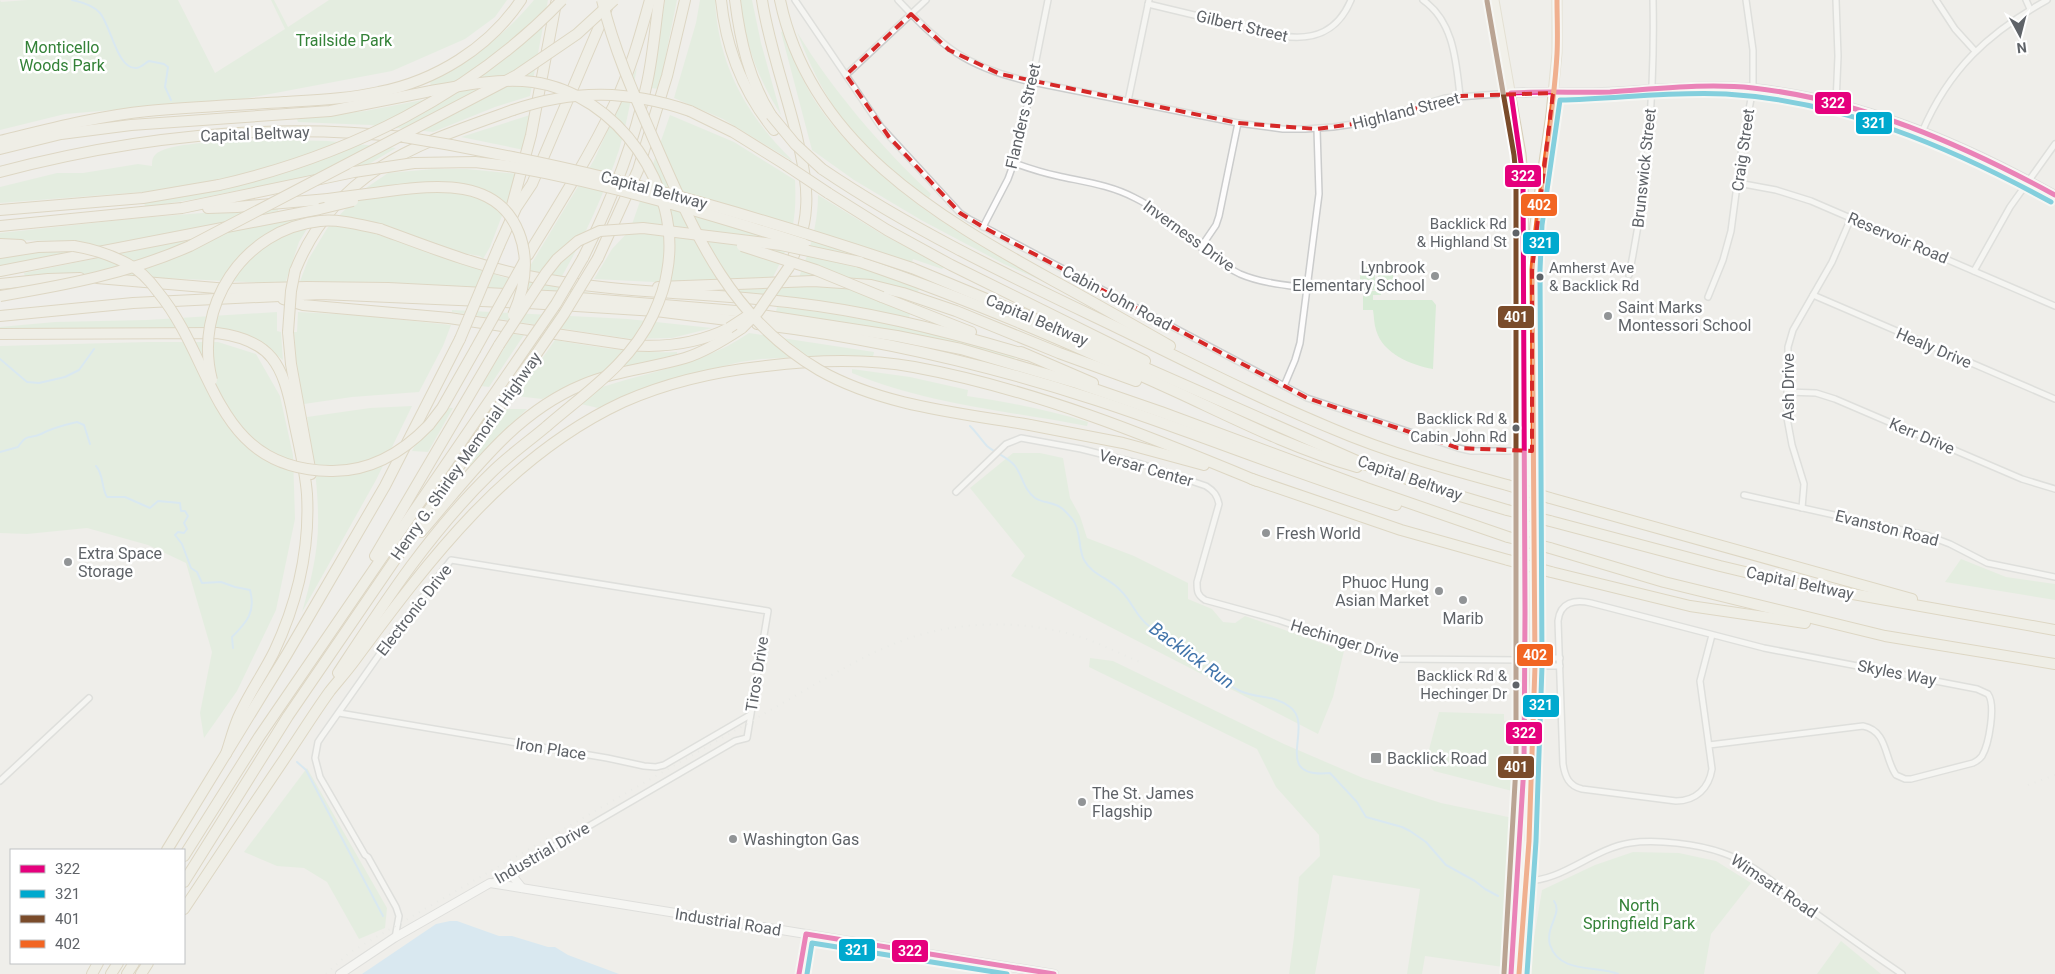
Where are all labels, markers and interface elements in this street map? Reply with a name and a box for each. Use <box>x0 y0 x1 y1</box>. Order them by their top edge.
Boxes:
street label: Gilbert Street <box>1194 6 1290 46</box>
north arrow <box>1995 10 2045 60</box>
park label: Trailside Park <box>296 31 393 50</box>
park label: Monticello Woods Park <box>19 38 106 75</box>
text: N <box>2016 39 2027 56</box>
street label: Flanders Street <box>1002 61 1044 171</box>
street label: Highland Street <box>1350 89 1462 133</box>
line badge: 322 <box>1814 91 1852 115</box>
text: 322 <box>1821 95 1845 111</box>
street label: Brunswick Street <box>1628 107 1660 229</box>
street label: Craig Street <box>1728 107 1758 193</box>
line badge: 321 <box>1855 111 1893 135</box>
text: 321 <box>1862 115 1886 131</box>
street label: Capital Beltway <box>200 123 311 145</box>
line badge: 322 <box>1504 164 1542 188</box>
street label: Capital Beltway <box>599 167 710 213</box>
text: 322 <box>1511 168 1535 184</box>
line badge: 402 <box>1520 193 1558 217</box>
street label: Inverness Drive <box>1140 196 1238 276</box>
text: 402 <box>1527 197 1551 213</box>
street label: Reservoir Road <box>1845 208 1951 268</box>
place label: Backlick Rd & Highland St <box>1417 215 1507 251</box>
marker: Backlick Rd & Highland St <box>1511 228 1521 238</box>
line badge: 321 <box>1522 231 1560 255</box>
text: 321 <box>1529 235 1553 251</box>
place label: Lynbrook Elementary School <box>1292 258 1426 295</box>
place label: Amherst Ave & Backlick Rd <box>1549 259 1639 295</box>
street label: Cabin John Road <box>1059 261 1175 335</box>
marker: Lynbrook Elementary School <box>1429 270 1441 282</box>
marker: Amherst Ave & Backlick Rd <box>1535 272 1545 282</box>
street label: Capital Beltway <box>983 290 1092 350</box>
place label: Saint Marks Montessori School <box>1618 298 1751 335</box>
line badge: 401 <box>1497 305 1535 329</box>
text: 401 <box>1504 309 1528 325</box>
marker: Saint Marks Montessori School <box>1602 310 1614 322</box>
street label: Healy Drive <box>1893 324 1975 372</box>
street label: Henry G. Shirley Memorial Highway <box>387 348 545 563</box>
street label: Ash Drive <box>1779 353 1798 421</box>
place label: Backlick Rd & Cabin John Rd <box>1410 410 1508 446</box>
street label: Kerr Drive <box>1886 414 1958 458</box>
marker: Backlick Rd & Cabin John Rd <box>1511 423 1521 433</box>
street label: Versar Center <box>1097 446 1196 491</box>
street label: Capital Beltway <box>1355 451 1465 505</box>
street label: Evanston Road <box>1833 506 1941 550</box>
place label: Fresh World <box>1276 524 1361 543</box>
marker: Fresh World <box>1260 527 1272 539</box>
place label: Extra Space Storage <box>78 544 162 581</box>
marker: Extra Space Storage <box>62 556 74 568</box>
street label: Electronic Drive <box>373 561 455 659</box>
street label: Capital Beltway <box>1744 562 1856 604</box>
place label: Phuoc Hung Asian Market <box>1335 573 1429 610</box>
marker: Phuoc Hung Asian Market <box>1433 585 1445 597</box>
marker: Marib <box>1457 594 1469 606</box>
place label: Marib <box>1443 609 1484 628</box>
street label: Hechinger Drive <box>1288 615 1402 667</box>
water label: Backlick Run <box>1146 617 1238 693</box>
street label: Tiros Drive <box>742 635 772 713</box>
line badge: 402 <box>1516 643 1554 667</box>
text: 402 <box>1523 647 1547 663</box>
street label: Skyles Way <box>1856 656 1938 690</box>
place label: Backlick Rd & Hechinger Dr <box>1417 667 1508 703</box>
marker: Backlick Rd & Hechinger Dr <box>1511 680 1521 690</box>
line badge: 321 <box>1522 694 1560 718</box>
text: 321 <box>1529 697 1553 713</box>
line badge: 322 <box>1505 721 1543 745</box>
text: 322 <box>1512 725 1536 741</box>
street label: Iron Place <box>514 734 588 764</box>
place label: Backlick Road <box>1387 749 1487 768</box>
marker: Backlick Road <box>1369 751 1383 765</box>
line badge: 401 <box>1497 755 1535 779</box>
text: 401 <box>1504 759 1528 775</box>
place label: The St. James Flagship <box>1092 784 1194 821</box>
marker: The St. James Flagship <box>1076 796 1088 808</box>
street label: Industrial Drive <box>491 818 593 888</box>
place label: Washington Gas <box>743 830 859 849</box>
marker: Washington Gas <box>727 833 739 845</box>
legend <box>10 849 185 964</box>
street label: Wimsatt Road <box>1727 850 1821 922</box>
text: 322 <box>55 860 80 878</box>
text: 321 <box>55 885 80 903</box>
park label: North Springfield Park <box>1583 896 1696 933</box>
street label: Industrial Road <box>674 904 782 940</box>
text: 401 <box>55 910 80 928</box>
text: 402 <box>55 935 80 953</box>
line badge: 321 <box>838 938 876 962</box>
line badge: 322 <box>891 939 929 963</box>
text: 321 <box>845 942 869 958</box>
text: 322 <box>898 943 922 959</box>

